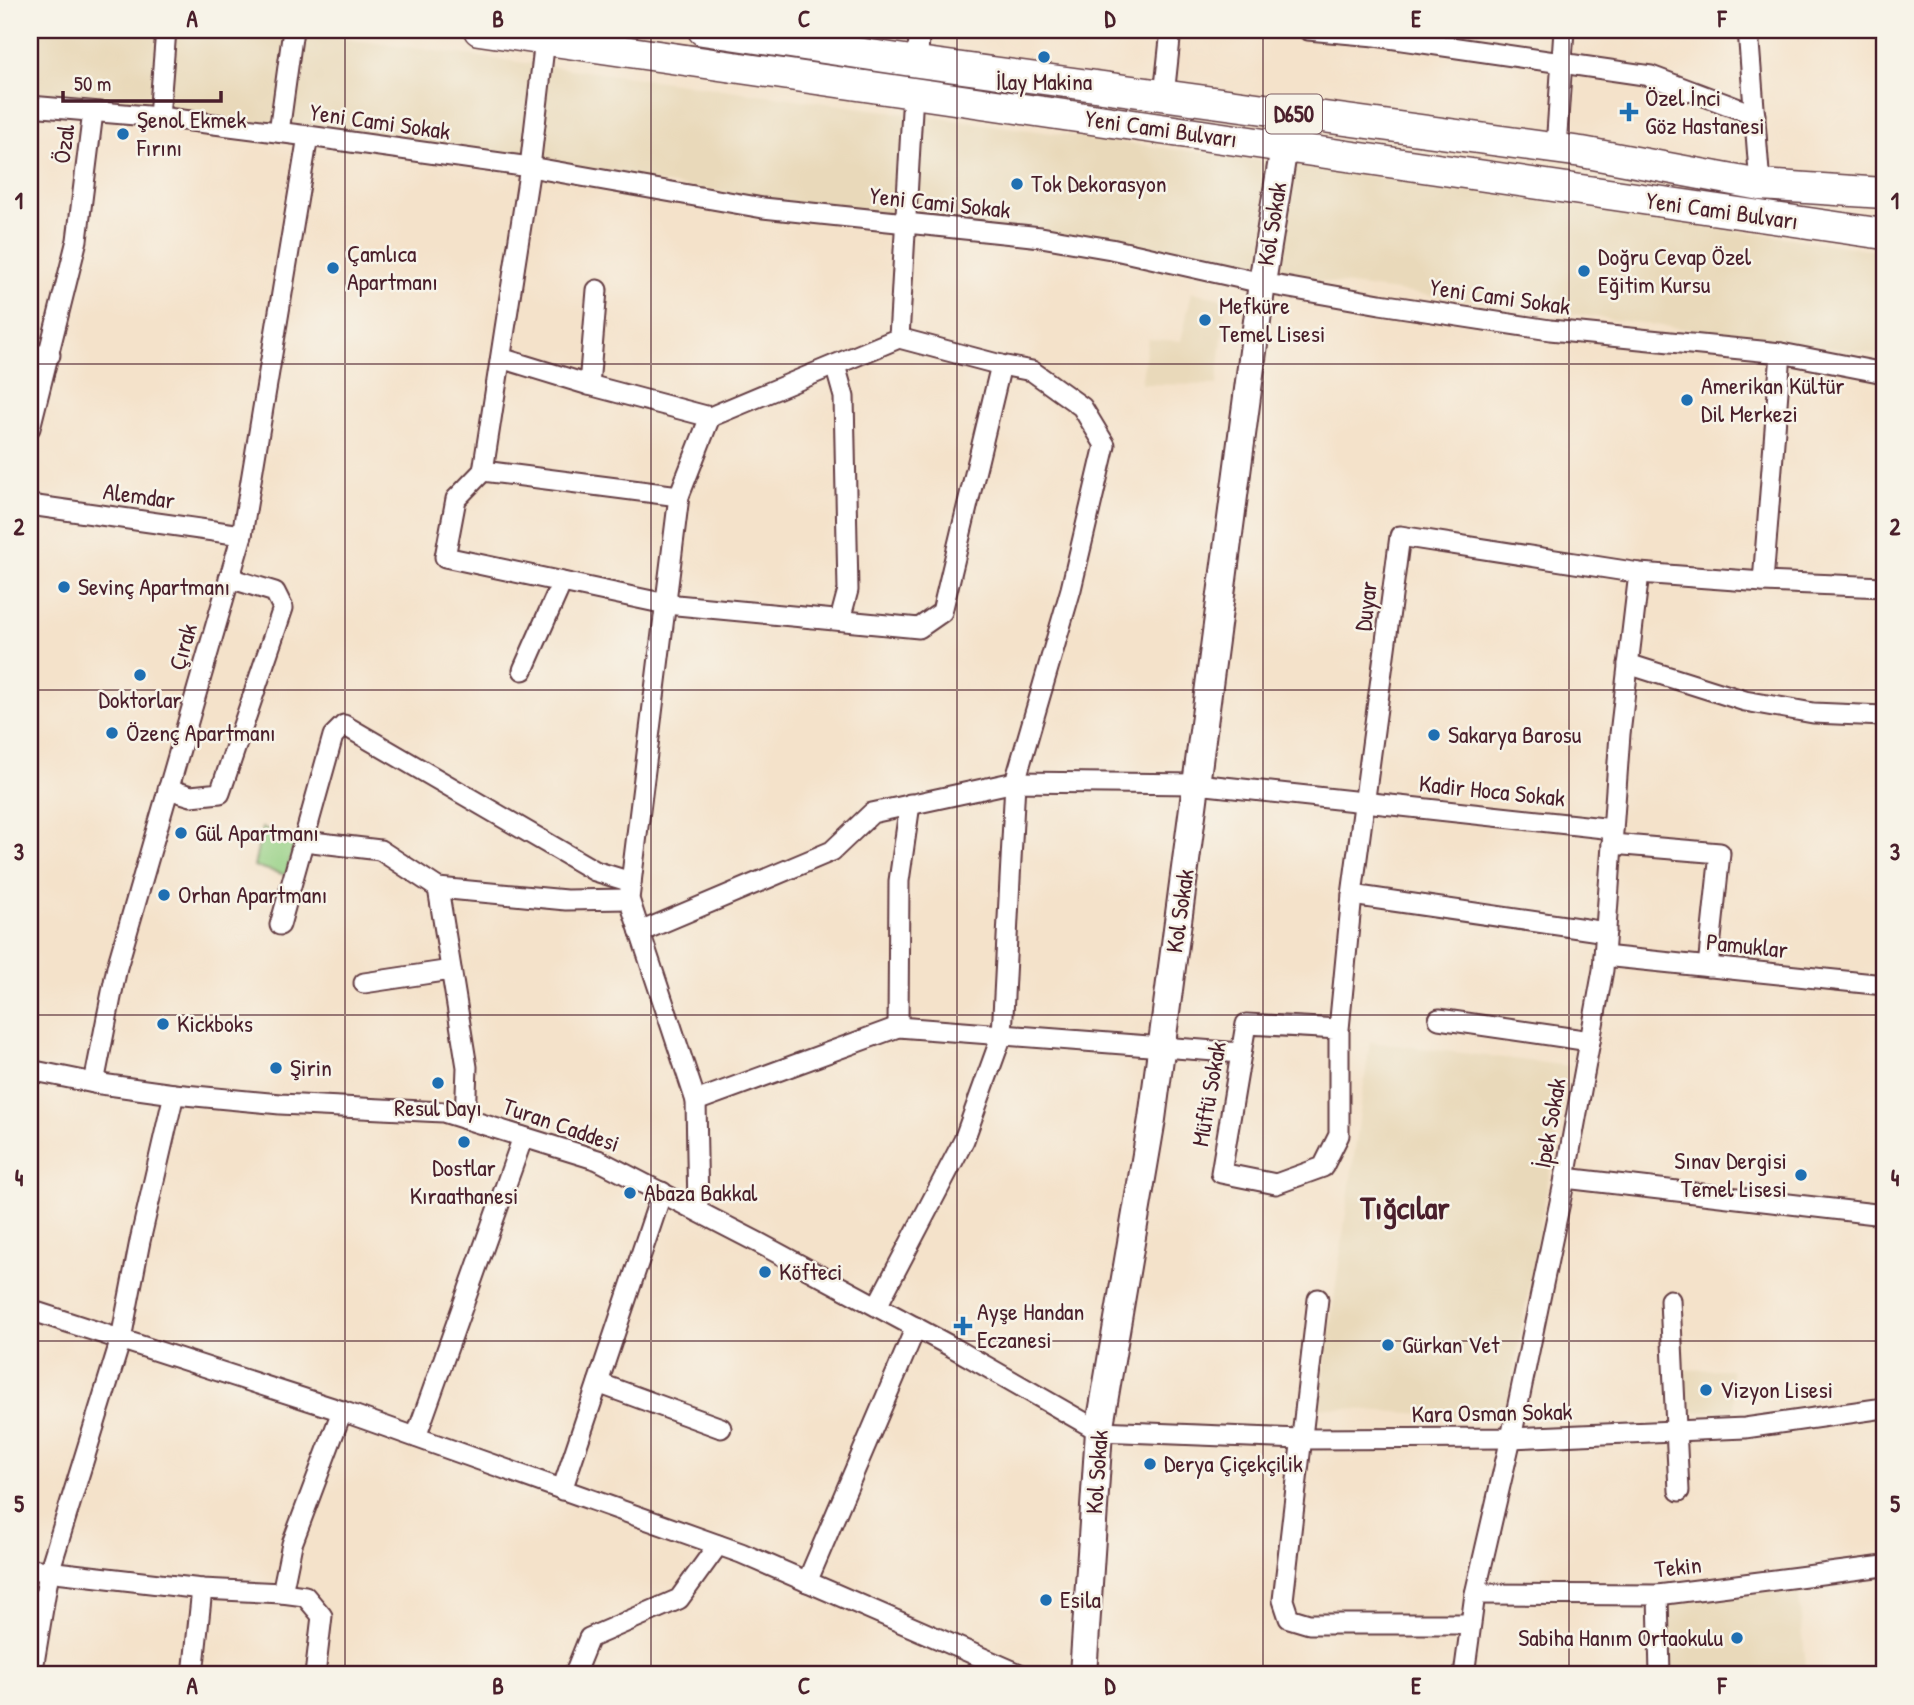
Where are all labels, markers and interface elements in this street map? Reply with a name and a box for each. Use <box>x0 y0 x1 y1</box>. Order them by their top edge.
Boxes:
text: A <box>186 3 198 34</box>
text: B <box>492 3 504 34</box>
text: C <box>798 3 810 34</box>
text: D <box>1105 3 1117 34</box>
text: E <box>1411 3 1422 34</box>
text: F <box>1717 3 1728 34</box>
marker: İlay Makina <box>1036 49 1052 65</box>
scale bar <box>63 60 220 104</box>
place label: İlay Makina <box>996 65 1092 97</box>
text: 50 m <box>74 69 111 98</box>
place label: Özel İnci Göz Hastanesi <box>1645 81 1765 141</box>
road number: D650 <box>1266 94 1322 134</box>
street label: Yeni Cami Sokak <box>308 95 453 147</box>
street label: Yeni Cami Bulvarı <box>1083 101 1239 155</box>
marker: Özel İnci Göz Hastanesi <box>1619 102 1639 122</box>
place label: Şenol Ekmek Fırını <box>136 103 246 163</box>
street label: Özal <box>45 122 81 165</box>
marker: Şenol Ekmek Fırını <box>115 126 131 142</box>
place label: Tok Dekorasyon <box>1031 167 1167 199</box>
marker: Tok Dekorasyon <box>1009 176 1025 192</box>
street label: Yeni Cami Sokak <box>868 179 1012 225</box>
street label: Kol Sokak <box>1249 180 1293 268</box>
street label: Yeni Cami Bulvarı <box>1644 183 1800 237</box>
text: 1 <box>15 185 23 216</box>
text: 1 <box>1891 185 1899 216</box>
place label: Çamlıca Apartmanı <box>347 237 438 297</box>
place label: Doğru Cevap Özel Eğitim Kursu <box>1598 240 1752 300</box>
marker: Çamlıca Apartmanı <box>325 260 341 276</box>
marker: Doğru Cevap Özel Eğitim Kursu <box>1576 263 1592 279</box>
street label: Yeni Cami Sokak <box>1428 270 1573 322</box>
place label: Mefküre Temel Lisesi <box>1219 289 1325 349</box>
marker: Mefküre Temel Lisesi <box>1197 312 1213 328</box>
place label: Amerikan Kültür Dil Merkezi <box>1701 369 1845 429</box>
marker: Amerikan Kültür Dil Merkezi <box>1679 392 1695 408</box>
street label: Alemdar <box>101 474 177 516</box>
text: 2 <box>14 511 25 542</box>
text: 2 <box>1890 511 1901 542</box>
place label: Sevinç Apartmanı <box>78 570 230 602</box>
marker: Sevinç Apartmanı <box>56 579 72 595</box>
street label: Duyar <box>1346 579 1384 633</box>
street label: Çırak <box>160 620 204 674</box>
marker: Doktorlar <box>132 667 148 683</box>
place label: Doktorlar <box>98 683 182 715</box>
place label: Özenç Apartmanı <box>126 716 276 748</box>
place label: Sakarya Barosu <box>1448 718 1582 750</box>
marker: Özenç Apartmanı <box>104 725 120 741</box>
marker: Sakarya Barosu <box>1426 727 1442 743</box>
street label: Kadir Hoca Sokak <box>1418 766 1567 814</box>
place label: Gül Apartmanı <box>195 816 319 848</box>
marker: Gül Apartmanı <box>173 825 189 841</box>
text: 3 <box>14 836 24 867</box>
text: 3 <box>1890 836 1900 867</box>
street label: Kol Sokak <box>1157 867 1201 955</box>
place label: Orhan Apartmanı <box>178 878 327 910</box>
marker: Orhan Apartmanı <box>156 887 172 903</box>
street label: Pamuklar <box>1705 925 1789 965</box>
place label: Kickboks <box>177 1007 253 1039</box>
marker: Kickboks <box>155 1016 171 1032</box>
street label: Müftü Sokak <box>1183 1039 1233 1149</box>
place label: Şirin <box>290 1051 332 1083</box>
marker: Şirin <box>268 1060 284 1076</box>
marker: Resul Dayı <box>430 1075 446 1091</box>
street label: İpek Sokak <box>1525 1075 1573 1170</box>
street label: Turan Caddesi <box>499 1089 624 1159</box>
place label: Resul Dayı <box>394 1091 482 1123</box>
marker: Dostlar Kıraathanesi <box>456 1134 472 1150</box>
place label: Sınav Dergisi Temel Lisesi <box>1674 1144 1787 1204</box>
place label: Dostlar Kıraathanesi <box>410 1151 518 1211</box>
text: 4 <box>15 1162 24 1193</box>
text: 4 <box>1891 1162 1900 1193</box>
marker: Sınav Dergisi Temel Lisesi <box>1793 1167 1809 1183</box>
place label: Abaza Bakkal <box>644 1176 758 1208</box>
marker: Abaza Bakkal <box>622 1185 638 1201</box>
district label: Tığcılar <box>1359 1186 1450 1230</box>
place label: Köfteci <box>779 1255 842 1287</box>
marker: Köfteci <box>757 1264 773 1280</box>
place label: Ayşe Handan Eczanesi <box>977 1295 1084 1355</box>
marker: Ayşe Handan Eczanesi <box>955 1318 971 1334</box>
place label: Gürkan Vet <box>1402 1328 1500 1360</box>
marker: Gürkan Vet <box>1380 1337 1396 1353</box>
place label: Vizyon Lisesi <box>1720 1373 1833 1405</box>
marker: Vizyon Lisesi <box>1698 1382 1714 1398</box>
street label: Kara Osman Sokak <box>1411 1395 1573 1429</box>
street label: Kol Sokak <box>1077 1429 1115 1515</box>
place label: Derya Çiçekçilik <box>1164 1447 1303 1479</box>
marker: Derya Çiçekçilik <box>1142 1456 1158 1472</box>
text: 5 <box>14 1488 24 1519</box>
text: 5 <box>1890 1488 1900 1519</box>
street label: Tekin <box>1653 1548 1703 1584</box>
place label: Esila <box>1060 1583 1101 1615</box>
marker: Esila <box>1038 1592 1054 1608</box>
place label: Sabiha Hanım Ortaokulu <box>1518 1621 1723 1653</box>
marker: Sabiha Hanım Ortaokulu <box>1729 1630 1745 1646</box>
text: A <box>186 1670 198 1701</box>
text: B <box>492 1670 504 1701</box>
text: C <box>798 1670 810 1701</box>
text: D <box>1105 1670 1117 1701</box>
text: E <box>1411 1670 1422 1701</box>
text: F <box>1717 1670 1728 1701</box>

